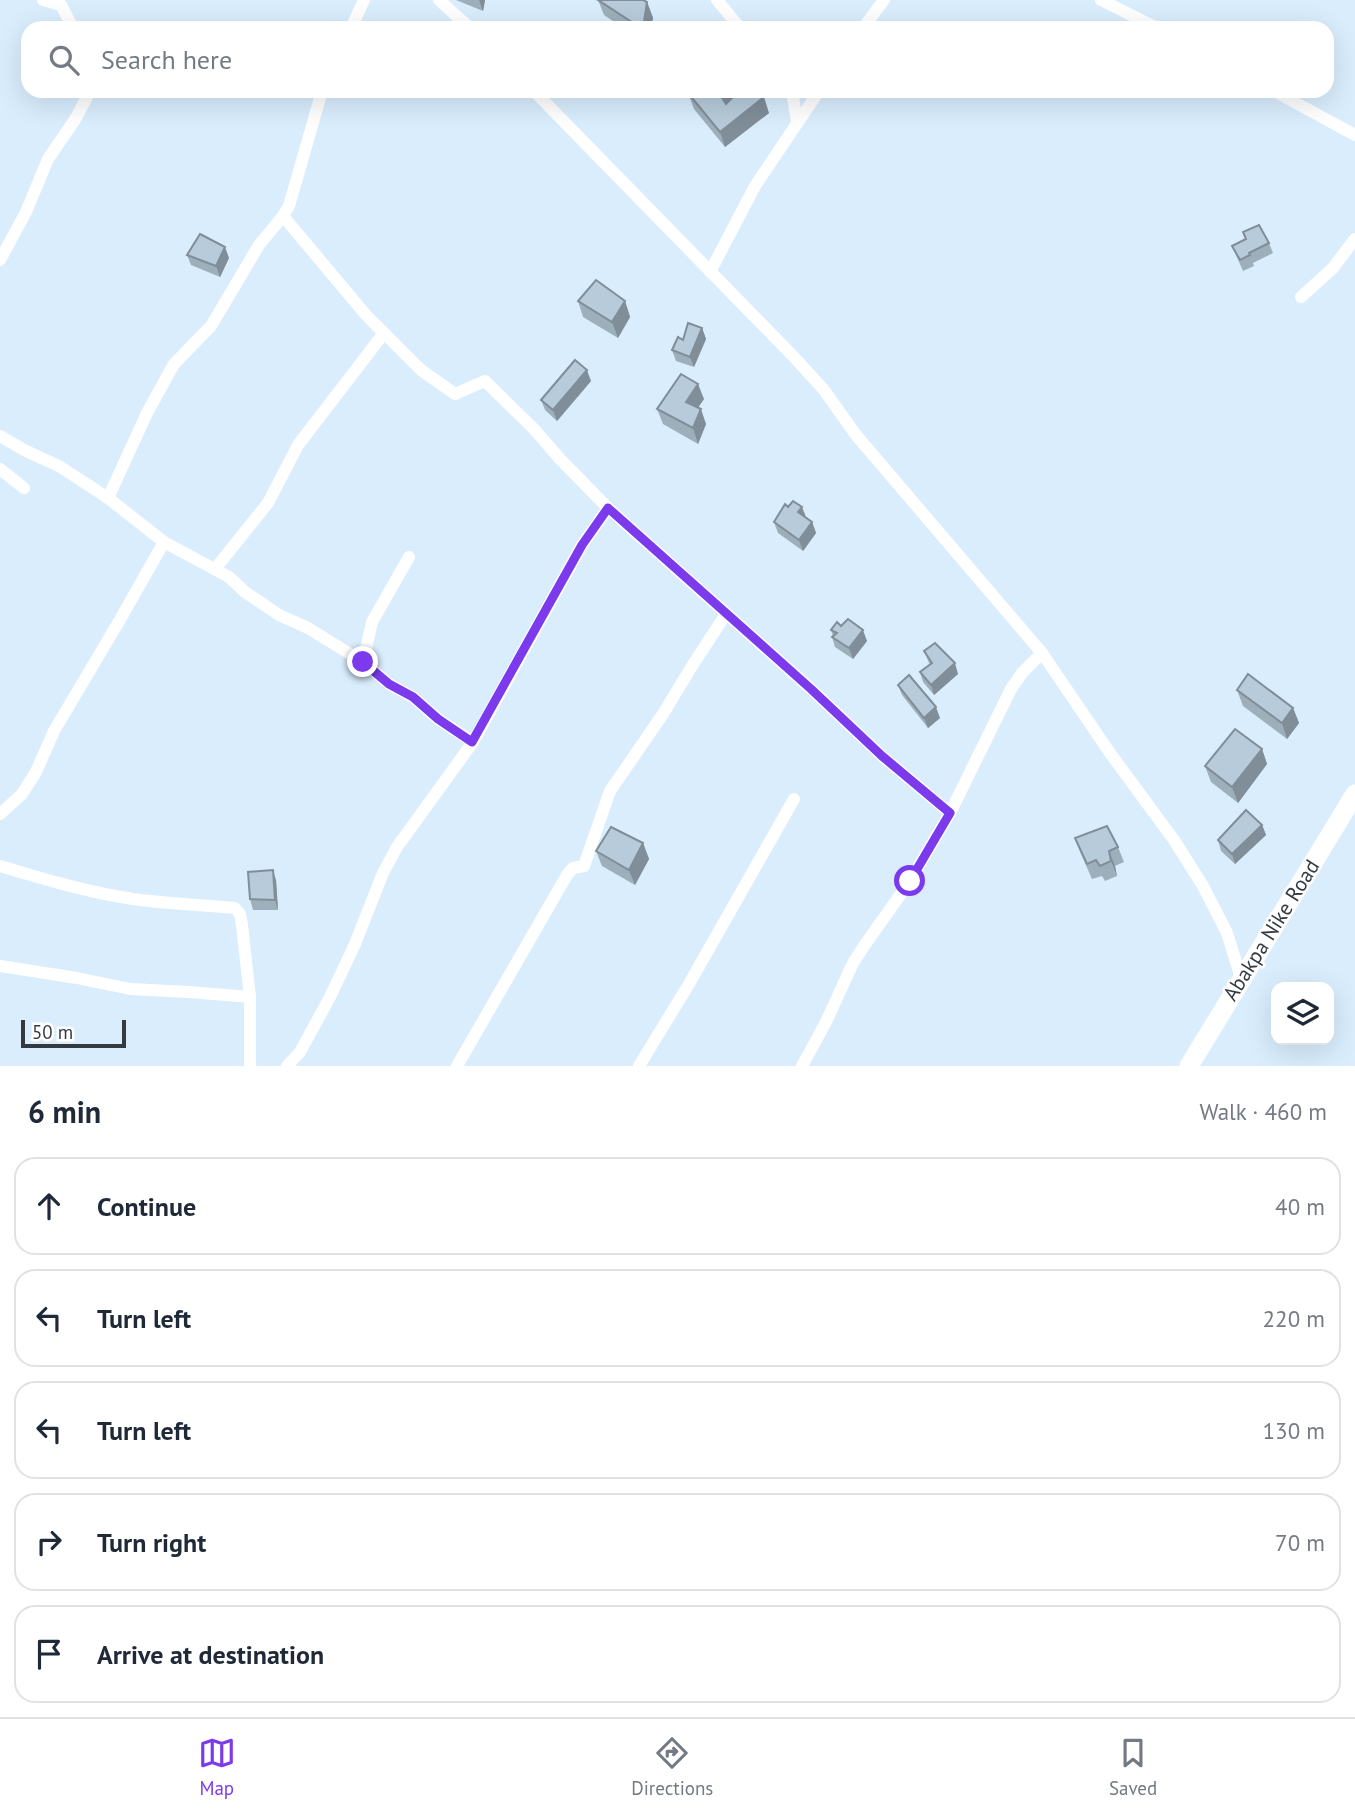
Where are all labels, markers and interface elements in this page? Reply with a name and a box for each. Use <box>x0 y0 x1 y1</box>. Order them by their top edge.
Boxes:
search box <box>21 21 1334 98</box>
icon: search <box>45 41 83 79</box>
text: Search here <box>101 43 232 76</box>
route end <box>347 646 378 677</box>
street label: Abakpa Nike Road <box>1217 854 1325 1006</box>
route start <box>894 865 925 896</box>
map controls <box>1271 982 1334 1045</box>
button: layers <box>1271 982 1334 1045</box>
scale bar <box>21 1017 126 1049</box>
text: 50 m <box>32 1020 73 1044</box>
text: 6 min <box>28 1092 101 1131</box>
text: Walk · 460 m <box>1200 1097 1327 1126</box>
icon: ahead <box>30 1187 68 1225</box>
text: Continue <box>97 1190 196 1223</box>
text: 40 m <box>1275 1192 1325 1221</box>
icon: left <box>30 1299 68 1337</box>
text: Turn left <box>97 1302 191 1335</box>
text: 220 m <box>1263 1304 1325 1333</box>
icon: left <box>30 1411 68 1449</box>
text: Turn left <box>97 1414 191 1447</box>
text: 130 m <box>1263 1416 1325 1445</box>
icon: right <box>30 1523 68 1561</box>
text: Turn right <box>97 1526 206 1559</box>
text: 70 m <box>1275 1528 1325 1557</box>
icon: arrive <box>30 1635 68 1673</box>
text: Arrive at destination <box>97 1638 324 1671</box>
tab: Map <box>198 1734 236 1800</box>
tab: Directions <box>631 1734 713 1800</box>
tab: Saved <box>1109 1734 1157 1800</box>

